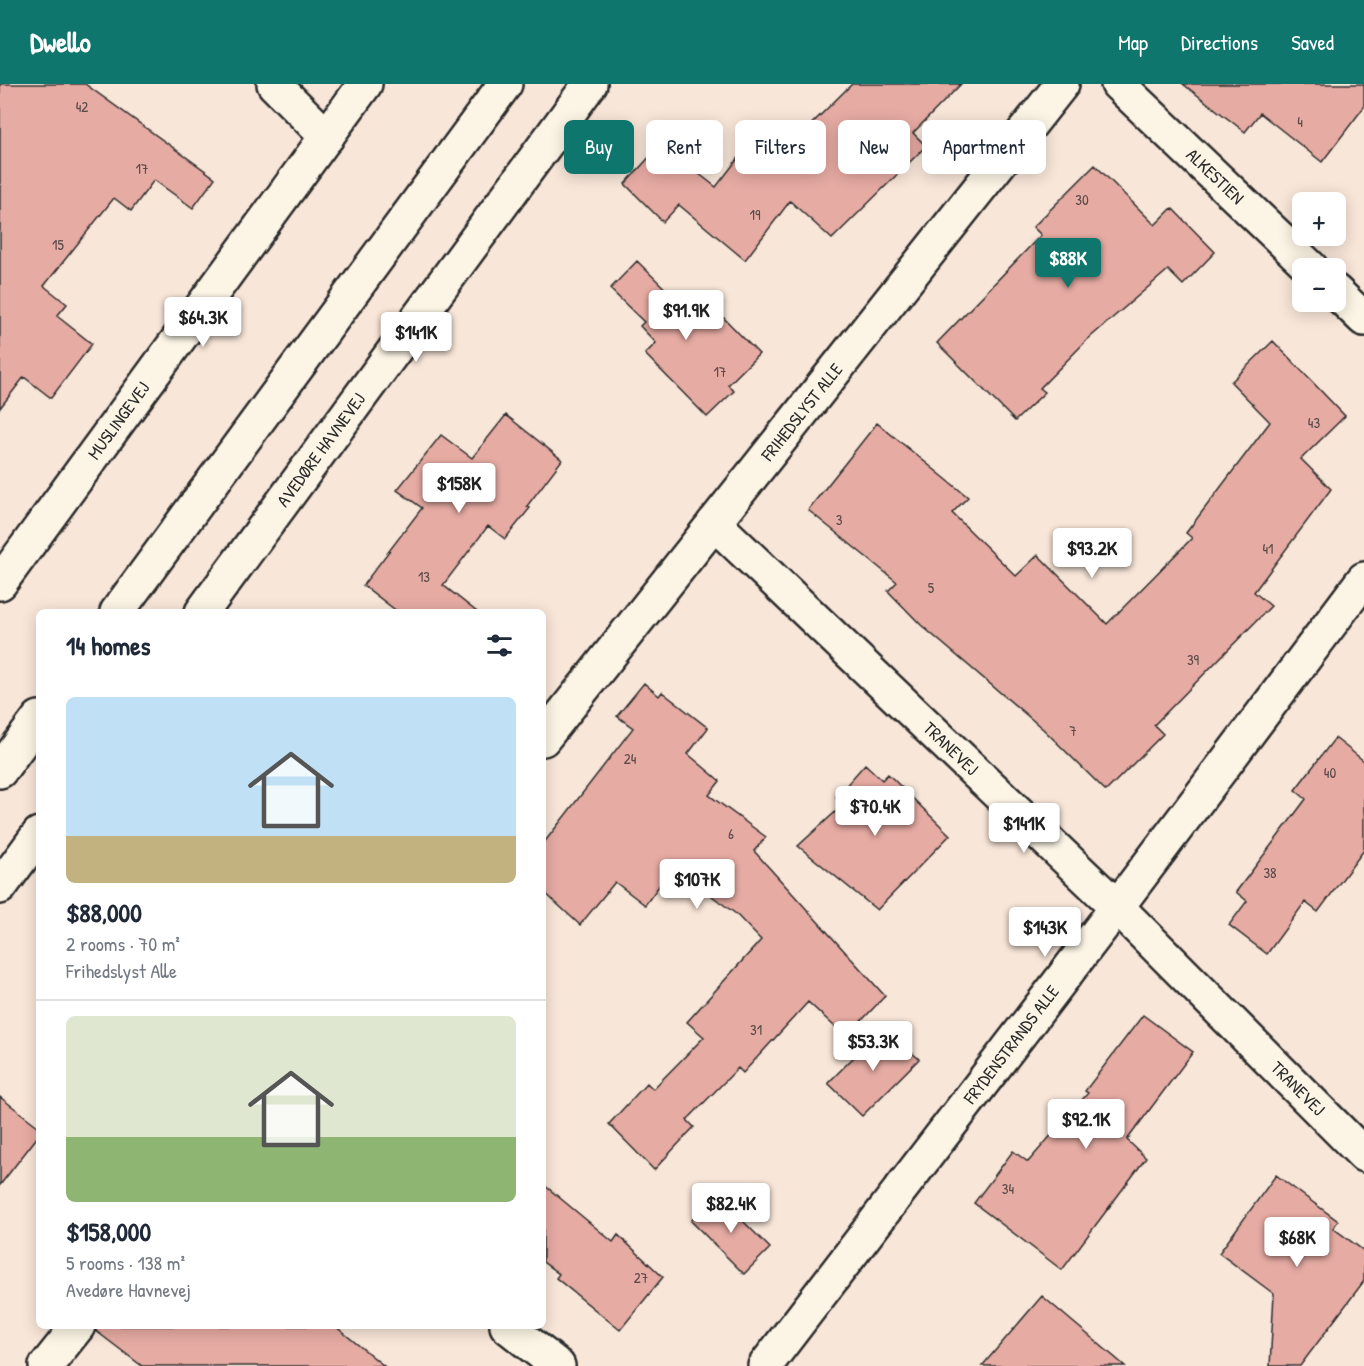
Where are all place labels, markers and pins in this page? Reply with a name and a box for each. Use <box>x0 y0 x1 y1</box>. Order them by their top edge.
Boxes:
pin: $88K <box>1032 238 1104 289</box>
pin: $91.9K <box>637 290 735 341</box>
pin: $64.3K <box>154 297 252 348</box>
pin: $141K <box>374 312 458 363</box>
pin: $158K <box>417 463 501 514</box>
pin: $93.2K <box>1043 528 1141 579</box>
pin: $70.4K <box>826 786 924 837</box>
pin: $141K <box>982 803 1066 854</box>
pin: $107K <box>655 859 739 910</box>
pin: $143K <box>1003 907 1087 958</box>
pin: $53.3K <box>824 1021 922 1072</box>
pin: $92.1K <box>1037 1099 1135 1150</box>
pin: $82.4K <box>682 1183 780 1234</box>
pin: $68K <box>1261 1217 1333 1268</box>

